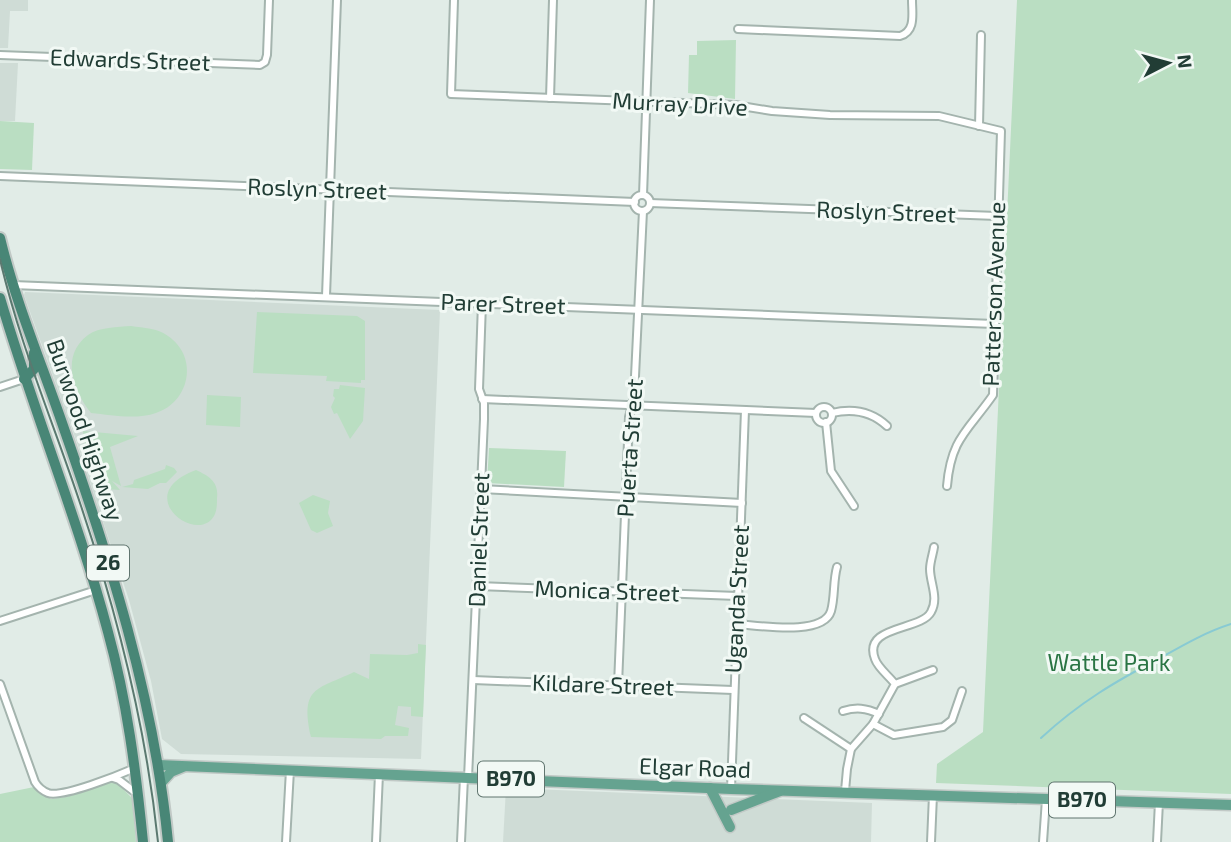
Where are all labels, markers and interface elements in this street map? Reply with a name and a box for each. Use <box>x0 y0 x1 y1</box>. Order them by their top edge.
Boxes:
north arrow <box>1133 28 1203 98</box>
street label: Edwards Street <box>49 42 211 76</box>
text: N <box>1173 53 1198 69</box>
street label: Murray Drive <box>612 85 749 121</box>
street label: Roslyn Street <box>247 172 388 204</box>
street label: Roslyn Street <box>816 195 957 227</box>
street label: Patterson Avenue <box>976 201 1010 387</box>
street label: Parer Street <box>440 287 566 319</box>
street label: Burwood Highway <box>42 335 130 524</box>
street label: Puerta Street <box>610 378 648 518</box>
street label: Daniel Street <box>462 472 494 608</box>
street label: Uganda Street <box>718 524 754 674</box>
road number: 26 <box>87 546 129 580</box>
street label: Monica Street <box>534 573 680 607</box>
park label: Wattle Park <box>1047 648 1171 676</box>
street label: Kildare Street <box>531 668 675 700</box>
street label: Elgar Road <box>639 751 751 783</box>
road number: B970 <box>478 762 544 796</box>
road number: B970 <box>1049 782 1115 818</box>

